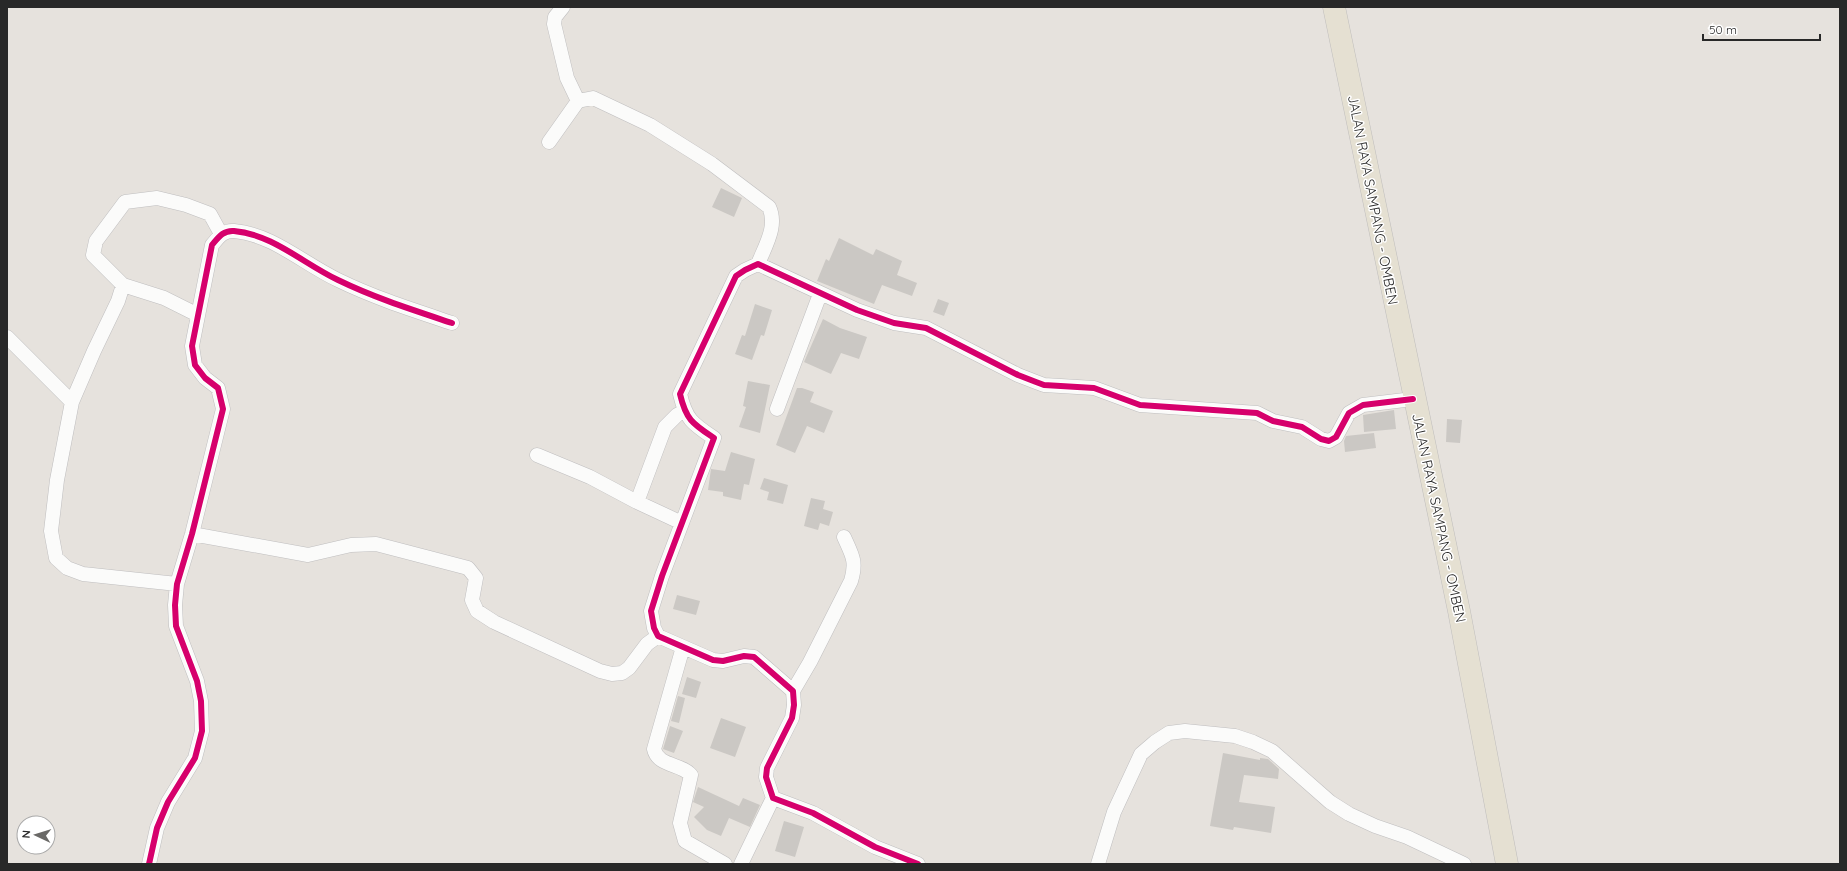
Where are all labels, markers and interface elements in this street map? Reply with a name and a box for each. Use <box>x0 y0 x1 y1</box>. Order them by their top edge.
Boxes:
scale bar <box>1703 16 1820 42</box>
text: 50 m <box>1709 22 1737 37</box>
street label: JALAN RAYA SAMPANG - OMBEN <box>1344 94 1402 306</box>
street label: JALAN RAYA SAMPANG - OMBEN <box>1408 412 1470 624</box>
north arrow <box>16 815 56 855</box>
text: N <box>19 830 33 839</box>

